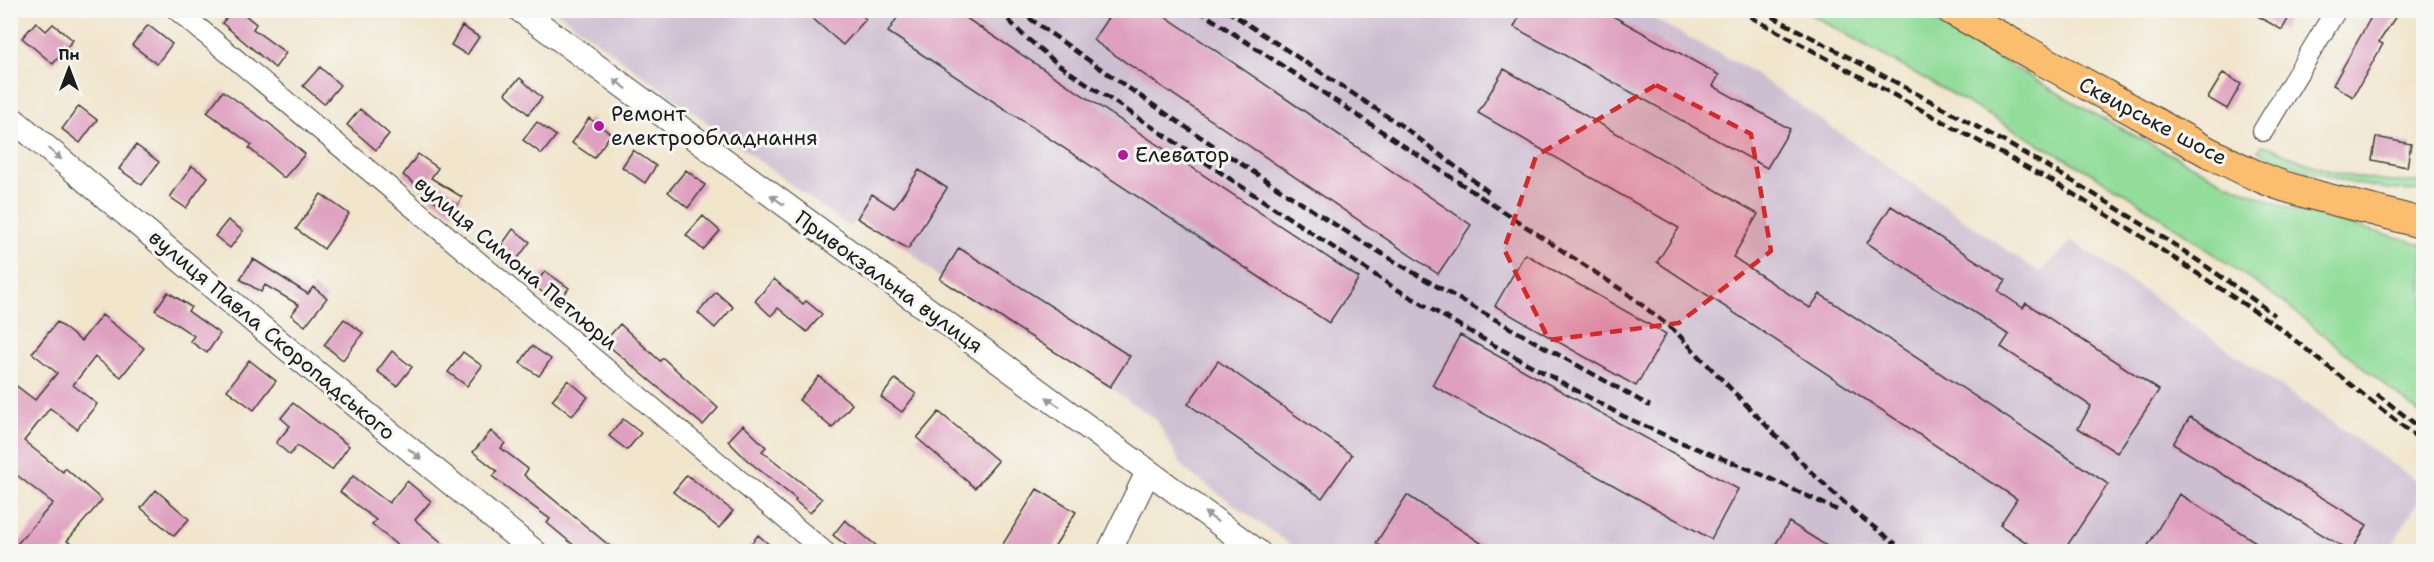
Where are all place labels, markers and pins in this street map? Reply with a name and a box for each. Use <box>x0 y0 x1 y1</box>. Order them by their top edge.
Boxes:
place label: Ремонт електрообладнання <box>611 100 818 152</box>
marker: Ремонт електрообладнання <box>592 119 606 133</box>
place label: Елеватор <box>1135 141 1229 169</box>
marker: Елеватор <box>1116 148 1130 162</box>

